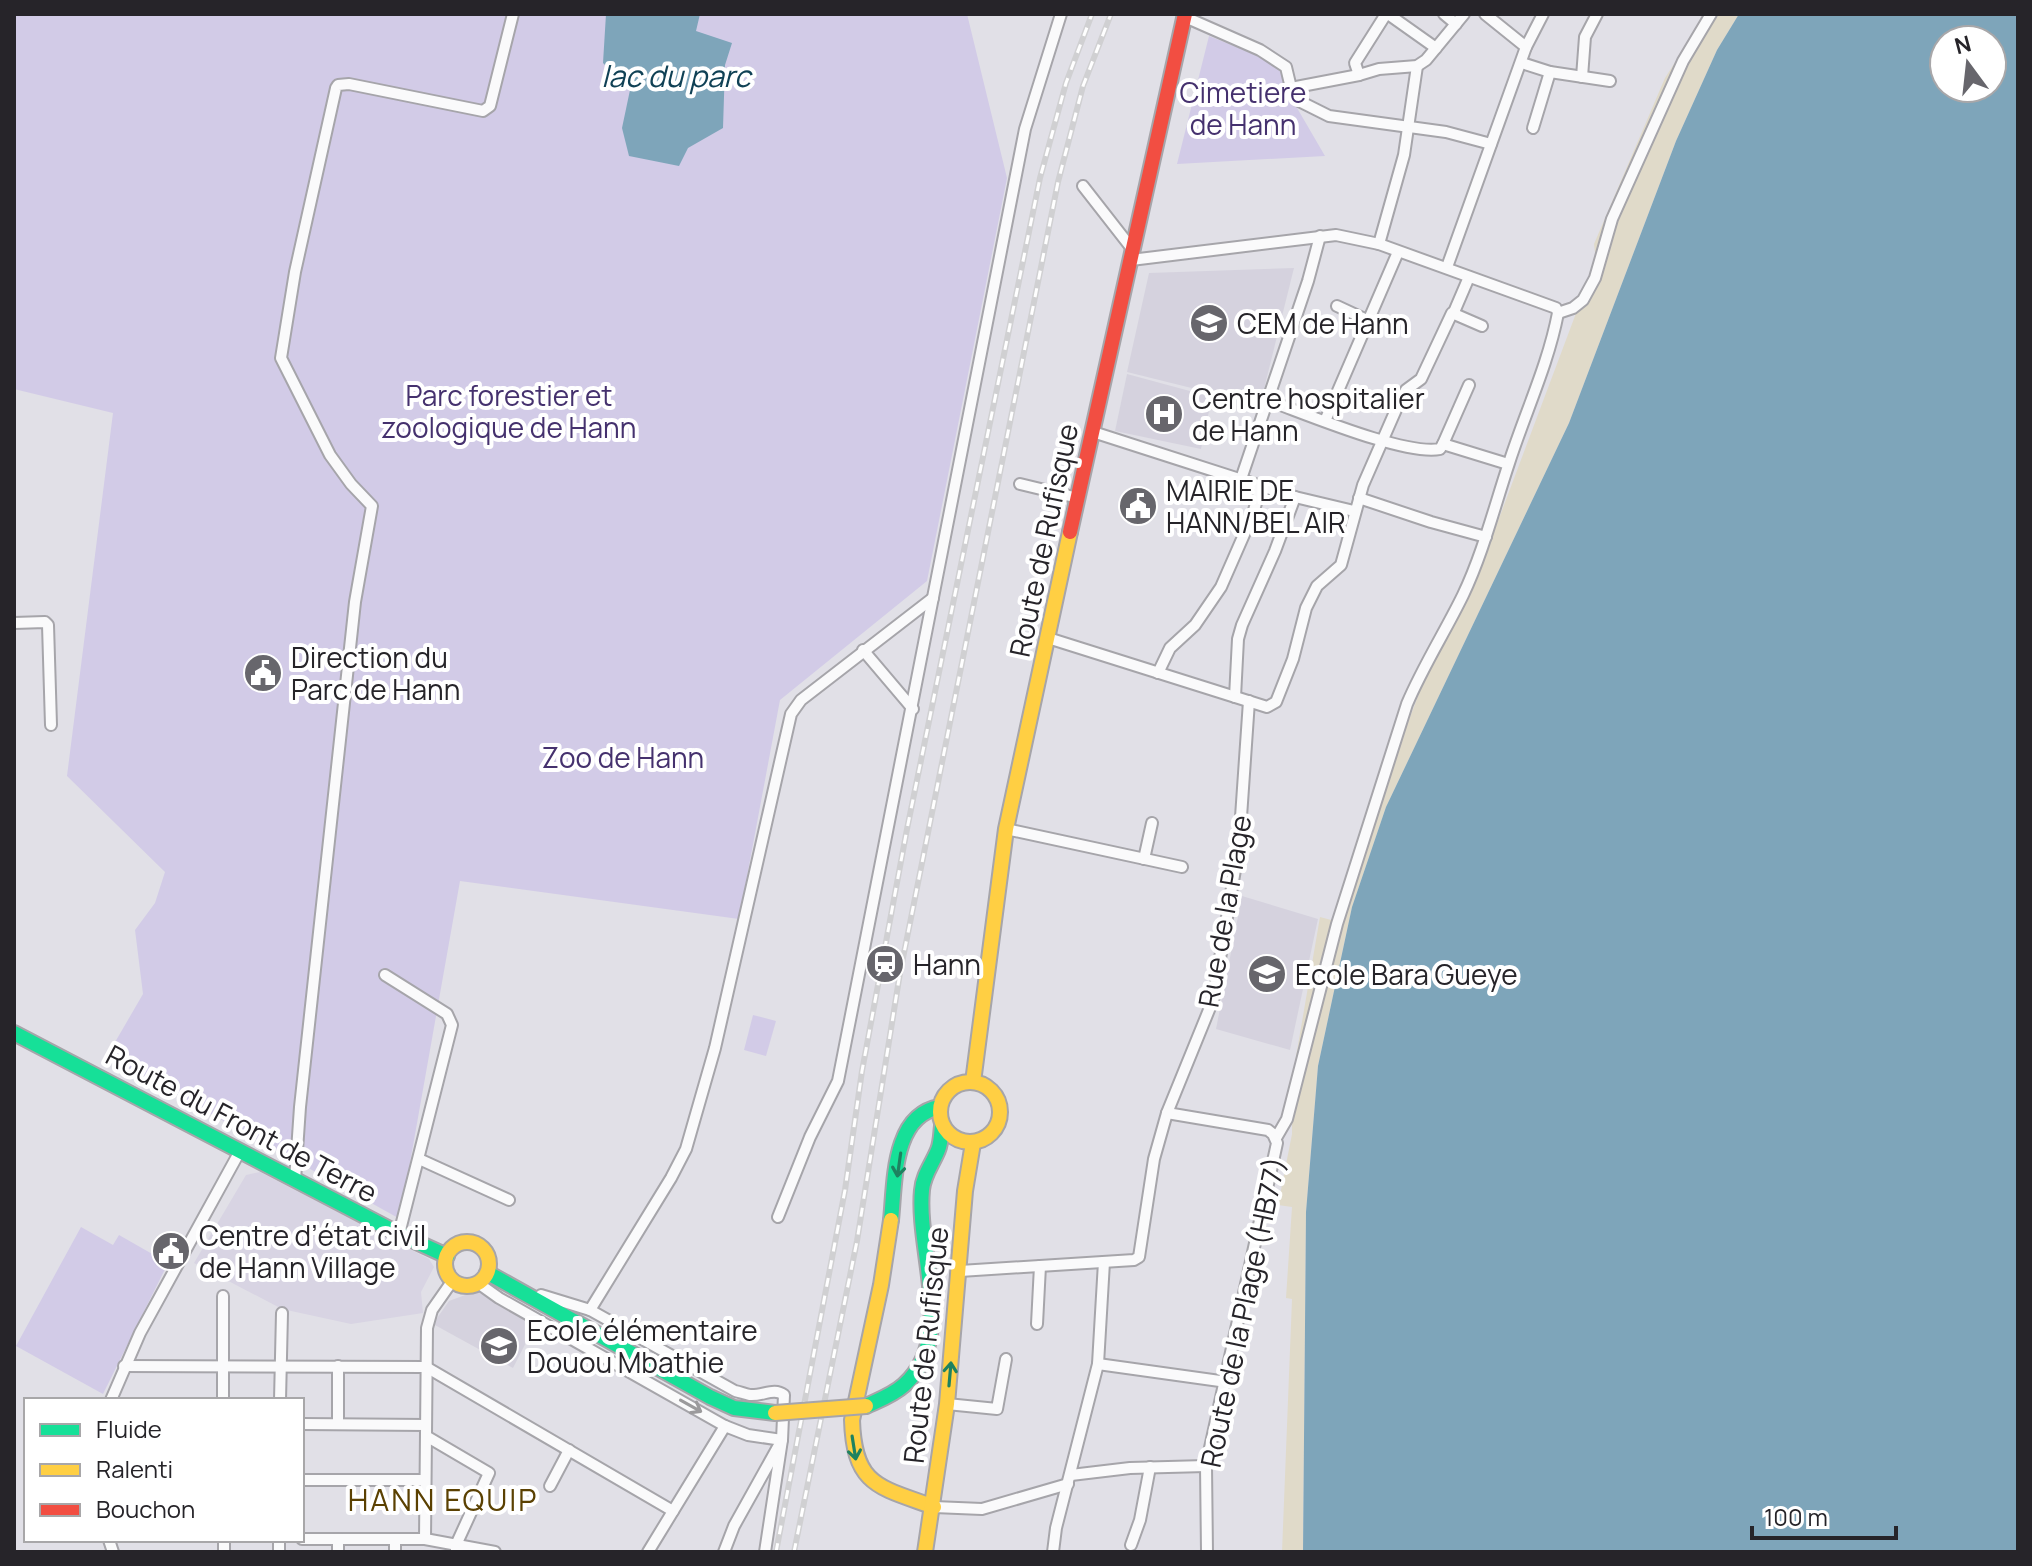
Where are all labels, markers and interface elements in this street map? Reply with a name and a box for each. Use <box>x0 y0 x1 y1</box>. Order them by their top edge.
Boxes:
north arrow <box>1928 24 2008 104</box>
text: N <box>1951 28 1974 61</box>
water label: lac du parc <box>601 55 753 96</box>
park label: Cimetiere de Hann <box>1180 73 1306 143</box>
school or university icon: CEM de Hann <box>1188 302 1230 344</box>
place label: CEM de Hann <box>1237 304 1409 342</box>
park label: Parc forestier et zoologique de Hann <box>382 376 636 446</box>
place label: Centre hospitalier de Hann <box>1192 379 1425 449</box>
hospital icon: Centre hospitalier de Hann <box>1143 393 1185 435</box>
street label: Route de Rufisque <box>1000 420 1086 660</box>
place label: MAIRIE DE HANN/BEL AIR <box>1166 471 1346 541</box>
public building icon: MAIRIE DE HANN/BEL AIR <box>1117 485 1159 527</box>
place label: Direction du Parc de Hann <box>291 638 460 708</box>
public building icon: Direction du Parc de Hann <box>242 652 284 694</box>
park label: Zoo de Hann <box>542 738 704 776</box>
street label: Rue de la Plage <box>1188 812 1260 1010</box>
station icon: Hann <box>864 943 906 985</box>
place label: Hann <box>913 945 981 983</box>
school or university icon: Ecole Bara Gueye <box>1246 953 1288 995</box>
place label: Ecole Bara Gueye <box>1295 955 1518 993</box>
street label: Route du Front de Terre <box>100 1035 384 1211</box>
one-way arrow <box>891 1152 906 1177</box>
street label: Route de la Plage (HB77) <box>1191 1153 1293 1471</box>
place label: Centre d’état civil de Hann Village <box>199 1216 426 1286</box>
street label: Route de Rufisque <box>894 1225 956 1465</box>
public building icon: Centre d’état civil de Hann Village <box>150 1230 192 1272</box>
place label: Ecole élémentaire Douou Mbathie <box>527 1311 758 1381</box>
school or university icon: Ecole élémentaire Douou Mbathie <box>478 1325 520 1367</box>
one-way arrow <box>943 1361 958 1388</box>
legend <box>24 1398 304 1542</box>
one-way arrow <box>679 1398 702 1414</box>
text: Fluide <box>96 1412 162 1445</box>
one-way arrow <box>847 1435 862 1461</box>
text: Ralenti <box>96 1452 173 1485</box>
district label: HANN EQUIP <box>348 1479 538 1520</box>
scale bar <box>1752 1490 1896 1540</box>
text: Bouchon <box>96 1492 195 1525</box>
text: 100 m <box>1764 1500 1828 1533</box>

